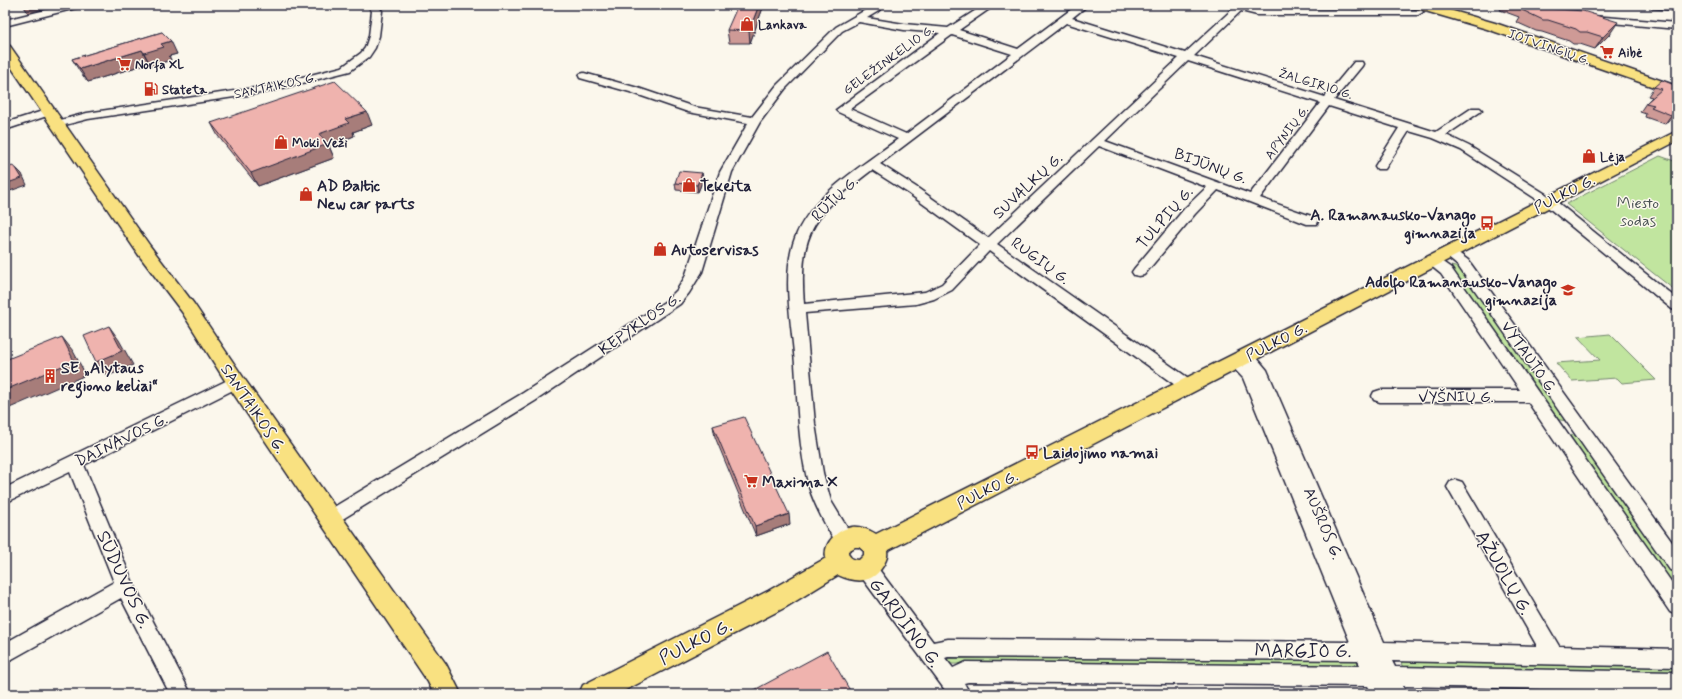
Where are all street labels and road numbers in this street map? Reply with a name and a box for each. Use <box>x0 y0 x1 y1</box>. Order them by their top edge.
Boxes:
street label: GELEŽINKELIO G. <box>840 21 938 99</box>
street label: JOTVINGIŲ G. <box>1505 25 1592 70</box>
street label: ŽALGIRIO G. <box>1276 65 1355 104</box>
street label: SANTAIKOS G. <box>233 69 318 104</box>
street label: APYNIŲ G. <box>1261 102 1313 163</box>
street label: BIJŪNŲ G. <box>1171 144 1250 189</box>
street label: SUVALKŲ G. <box>989 148 1067 224</box>
street label: PULKO G. <box>1530 170 1599 219</box>
street label: RŪTŲ G. <box>807 172 863 227</box>
street label: TULPIŲ G. <box>1132 182 1198 254</box>
street label: RUGIŲ G. <box>1006 233 1074 290</box>
street label: KEPYKLOS G. <box>595 288 685 360</box>
street label: VYTAUTO G. <box>1496 317 1562 399</box>
street label: PULKO G. <box>1242 318 1311 367</box>
street label: SANTAIKOS G. <box>215 360 290 458</box>
street label: VYŠNIŲ G. <box>1418 387 1494 408</box>
street label: DAINAVOS G. <box>72 409 171 472</box>
street label: PULKO G. <box>953 466 1022 515</box>
street label: AUŠROS G. <box>1298 484 1347 563</box>
street label: ĄŽUOLŲ G. <box>1469 526 1538 620</box>
street label: SŪDUVOS G. <box>90 527 157 633</box>
street label: GARDINO G. <box>863 573 947 673</box>
street label: PULKO G. <box>655 613 736 671</box>
street label: MARGIO G. <box>1254 639 1352 664</box>

